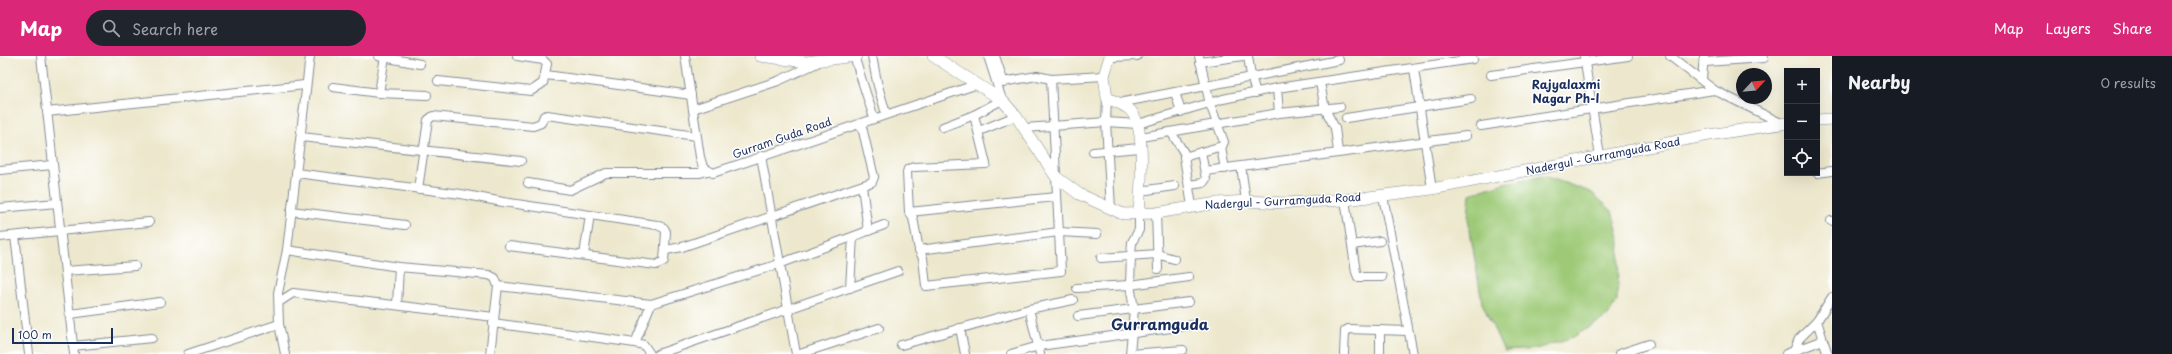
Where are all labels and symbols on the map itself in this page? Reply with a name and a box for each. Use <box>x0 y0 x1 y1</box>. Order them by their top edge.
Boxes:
north arrow <box>1736 68 1772 104</box>
district label: Rajyalaxmi Nagar Ph-I <box>1532 75 1601 107</box>
street label: Gurram Guda Road <box>730 112 834 162</box>
street label: Nadergul - Gurramguda Road <box>1524 132 1681 179</box>
street label: Nadergul - Gurramguda Road <box>1204 188 1362 213</box>
district label: Gurramguda <box>1111 312 1210 335</box>
scale bar <box>12 326 113 345</box>

